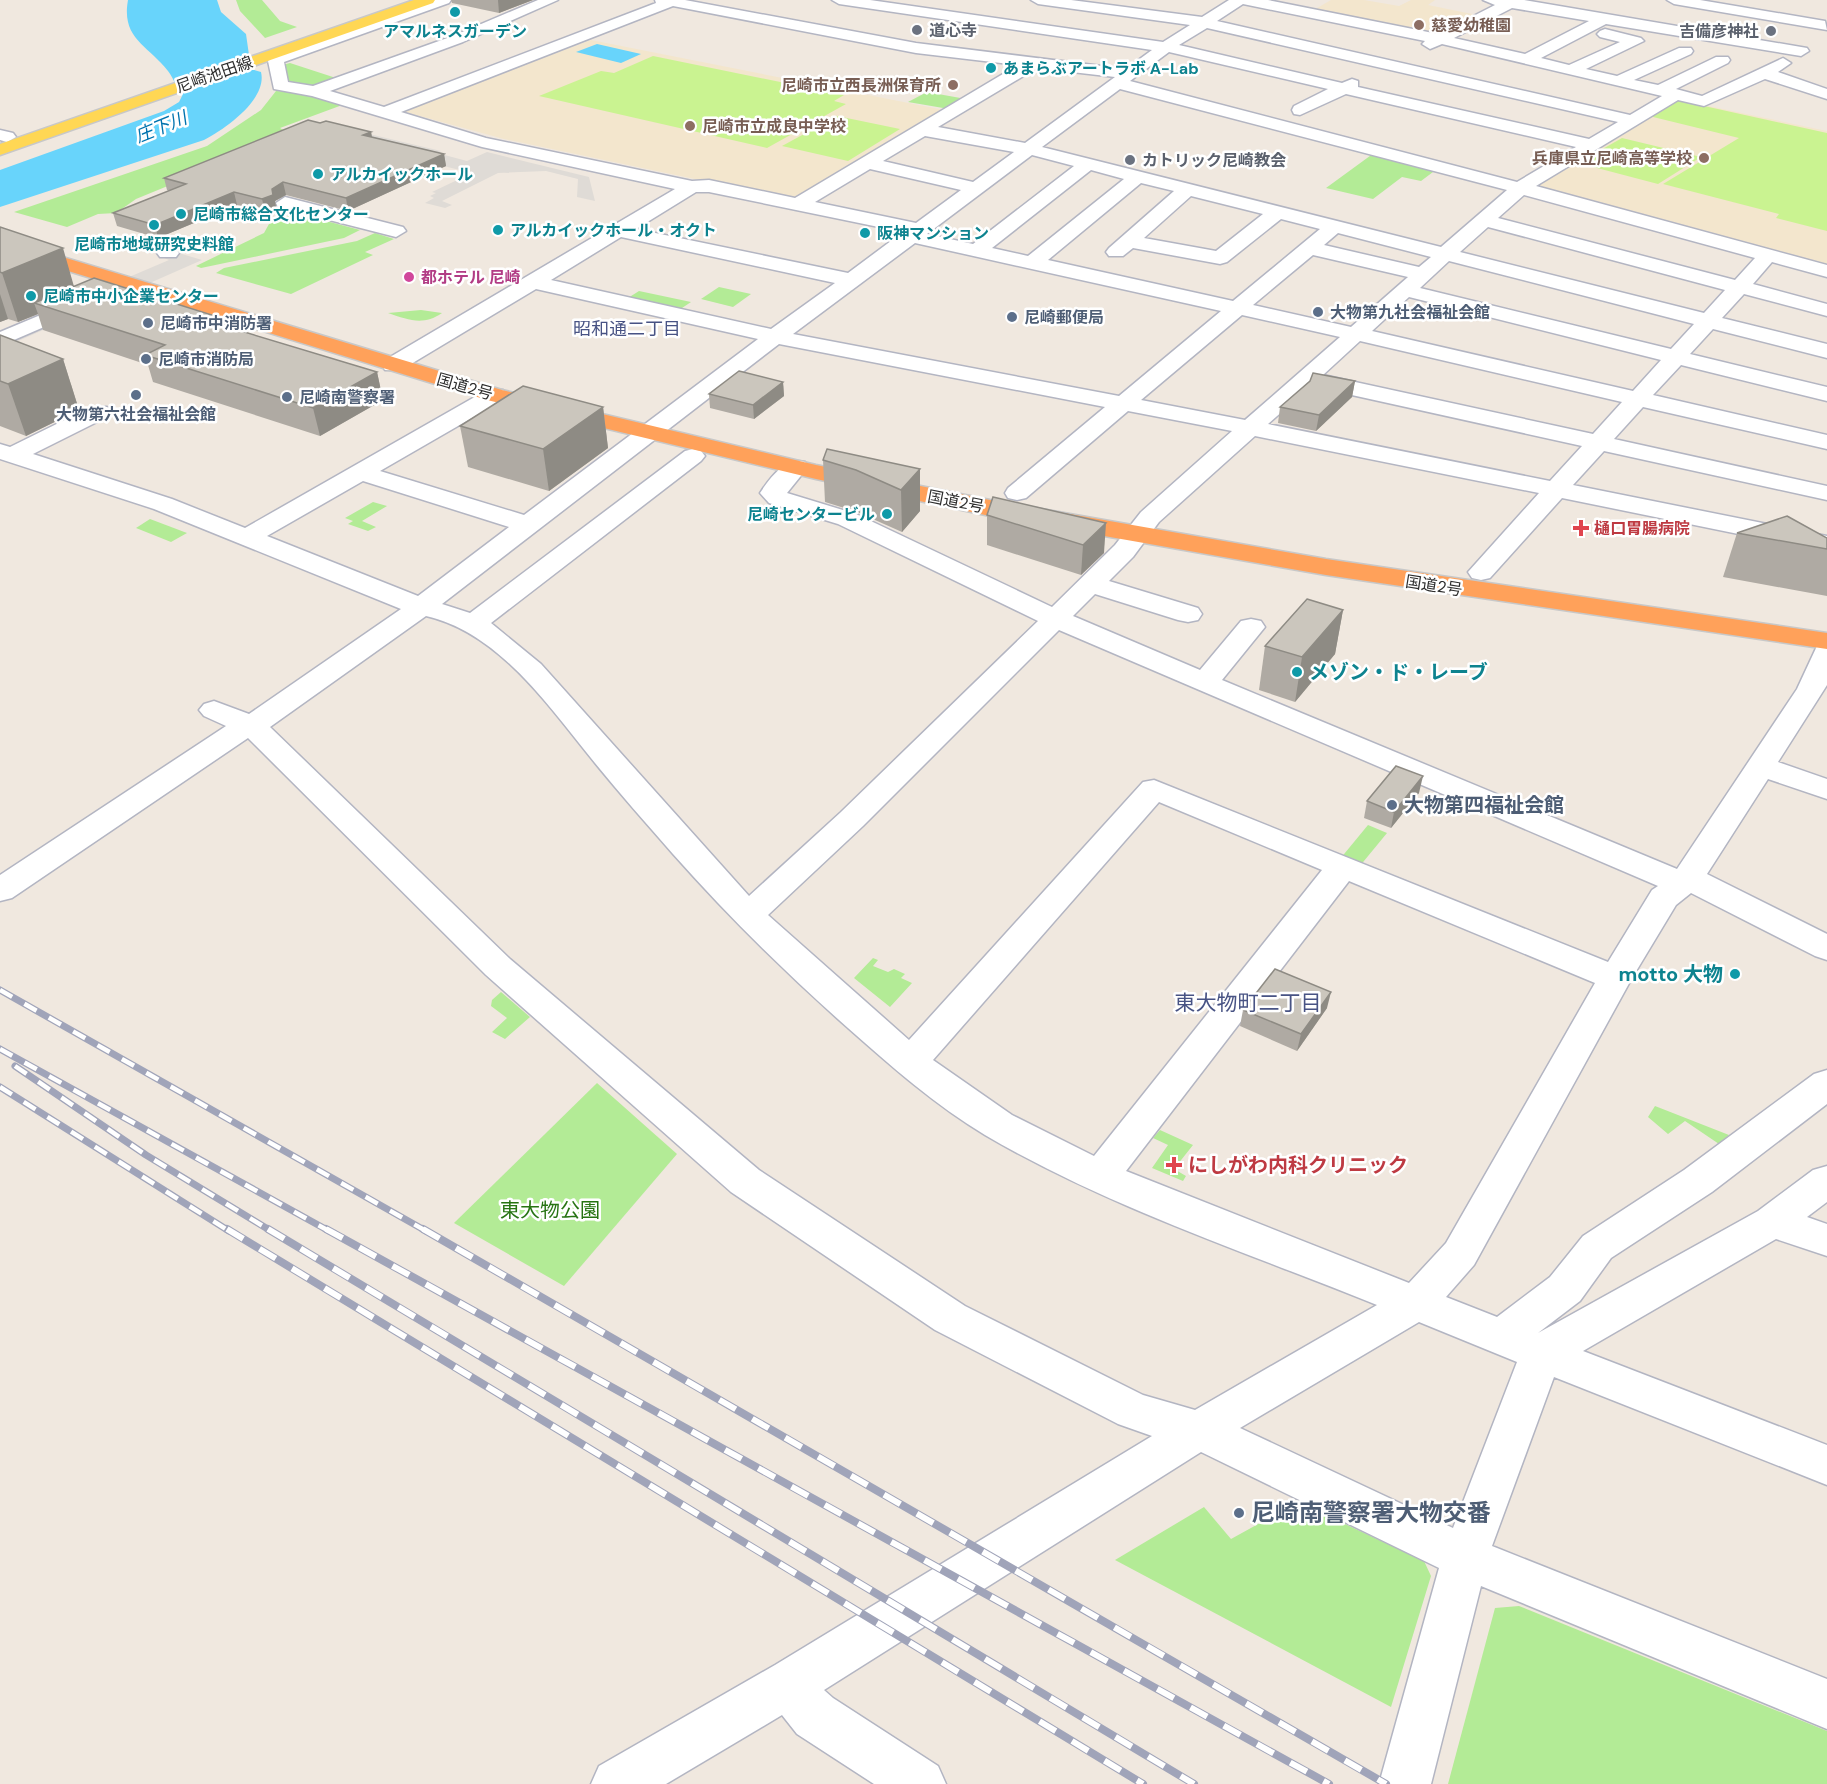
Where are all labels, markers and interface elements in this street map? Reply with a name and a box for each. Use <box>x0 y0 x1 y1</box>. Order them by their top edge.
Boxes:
marker: アマルネスガーデン <box>448 5 462 19</box>
place label: 慈愛幼稚園 <box>1431 15 1511 36</box>
marker: 慈愛幼稚園 <box>1412 18 1426 32</box>
place label: 道心寺 <box>929 20 977 41</box>
place label: アマルネスガーデン <box>383 21 527 42</box>
place label: 吉備彦神社 <box>1679 21 1759 42</box>
marker: 道心寺 <box>910 23 924 37</box>
marker: 吉備彦神社 <box>1764 24 1778 38</box>
street label: 尼崎池田線 <box>173 52 255 97</box>
place label: あまらぶアートラボ A-Lab <box>1003 58 1199 79</box>
marker: あまらぶアートラボ A-Lab <box>984 61 998 75</box>
place label: 尼崎市立西長洲保育所 <box>781 75 941 96</box>
marker: 尼崎市立西長洲保育所 <box>946 78 960 92</box>
water label: 庄下川 <box>131 105 192 148</box>
place label: 尼崎市立成良中学校 <box>702 116 846 137</box>
marker: 尼崎市立成良中学校 <box>683 119 697 133</box>
place label: 兵庫県立尼崎高等学校 <box>1532 148 1692 169</box>
place label: カトリック尼崎教会 <box>1142 150 1286 171</box>
marker: 兵庫県立尼崎高等学校 <box>1697 151 1711 165</box>
marker: カトリック尼崎教会 <box>1123 153 1137 167</box>
place label: アルカイックホール <box>330 164 473 185</box>
marker: アルカイックホール <box>311 167 325 181</box>
place label: 尼崎市総合文化センター <box>193 204 369 225</box>
marker: 尼崎市総合文化センター <box>174 207 188 221</box>
marker: 尼崎市地域研究史料館 <box>147 218 161 232</box>
place label: アルカイックホール・オクト <box>510 220 717 241</box>
marker: アルカイックホール・オクト <box>491 223 505 237</box>
place label: 阪神マンション <box>877 223 989 244</box>
marker: 阪神マンション <box>858 226 872 240</box>
place label: 尼崎市地域研究史料館 <box>74 234 234 255</box>
place label: 都ホテル 尼崎 <box>421 267 521 288</box>
marker: 都ホテル 尼崎 <box>402 270 416 284</box>
place label: 尼崎市中小企業センター <box>43 286 219 307</box>
marker: 尼崎市中小企業センター <box>24 289 38 303</box>
place label: 大物第九社会福祉会館 <box>1330 302 1490 323</box>
marker: 大物第九社会福祉会館 <box>1311 305 1325 319</box>
place label: 尼崎郵便局 <box>1024 307 1104 328</box>
marker: 尼崎郵便局 <box>1005 310 1019 324</box>
place label: 尼崎市中消防署 <box>160 313 272 334</box>
marker: 尼崎市中消防署 <box>141 316 155 330</box>
district label: 昭和通二丁目 <box>573 317 681 341</box>
place label: 尼崎市消防局 <box>158 349 254 370</box>
marker: 尼崎市消防局 <box>139 352 153 366</box>
street label: 国道2号 <box>434 369 495 404</box>
place label: 尼崎南警察署 <box>299 387 395 408</box>
marker: 大物第六社会福祉会館 <box>129 388 143 402</box>
marker: 尼崎南警察署 <box>280 390 294 404</box>
place label: 大物第六社会福祉会館 <box>56 404 216 425</box>
street label: 国道2号 <box>926 486 986 517</box>
place label: 尼崎センタービル <box>747 504 875 525</box>
marker: 尼崎センタービル <box>880 507 894 521</box>
place label: 樋口胃腸病院 <box>1594 518 1690 539</box>
marker: 樋口胃腸病院 <box>1572 519 1590 537</box>
street label: 国道2号 <box>1404 571 1464 600</box>
place label: メゾン・ド・レーブ <box>1309 659 1488 685</box>
marker: メゾン・ド・レーブ <box>1290 665 1304 679</box>
place label: 大物第四福祉会館 <box>1404 792 1564 818</box>
marker: 大物第四福祉会館 <box>1385 798 1399 812</box>
place label: motto 大物 <box>1618 961 1723 987</box>
marker: motto 大物 <box>1728 967 1742 981</box>
district label: 東大物町二丁目 <box>1175 989 1322 1017</box>
place label: にしがわ内科クリニック <box>1188 1152 1408 1178</box>
marker: にしがわ内科クリニック <box>1165 1156 1183 1174</box>
park label: 東大物公園 <box>500 1197 600 1223</box>
place label: 尼崎南警察署大物交番 <box>1251 1497 1491 1528</box>
marker: 尼崎南警察署大物交番 <box>1232 1506 1246 1520</box>

